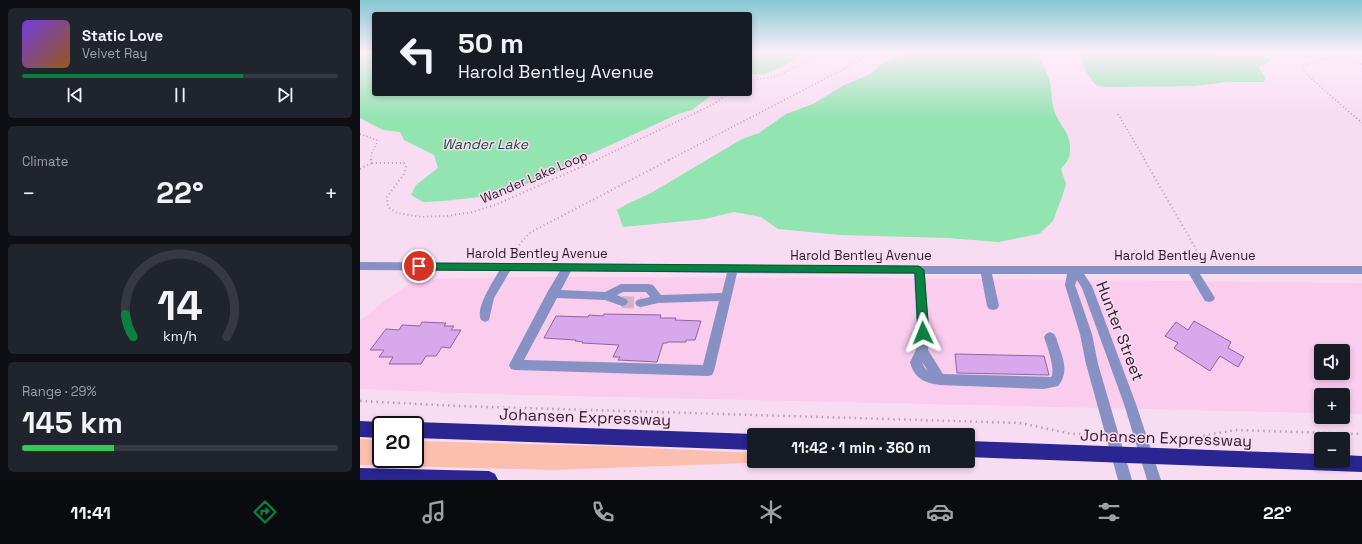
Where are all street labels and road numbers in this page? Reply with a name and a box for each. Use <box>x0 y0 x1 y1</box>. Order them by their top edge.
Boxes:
street label: Wander Lake Loop <box>478 147 590 207</box>
street label: Harold Bentley Avenue <box>466 245 608 262</box>
street label: Harold Bentley Avenue <box>790 247 932 264</box>
street label: Harold Bentley Avenue <box>1114 247 1256 264</box>
street label: Hunter Street <box>1091 278 1149 384</box>
street label: Johansen Expressway <box>499 404 671 430</box>
street label: Johansen Expressway <box>1080 425 1252 451</box>

